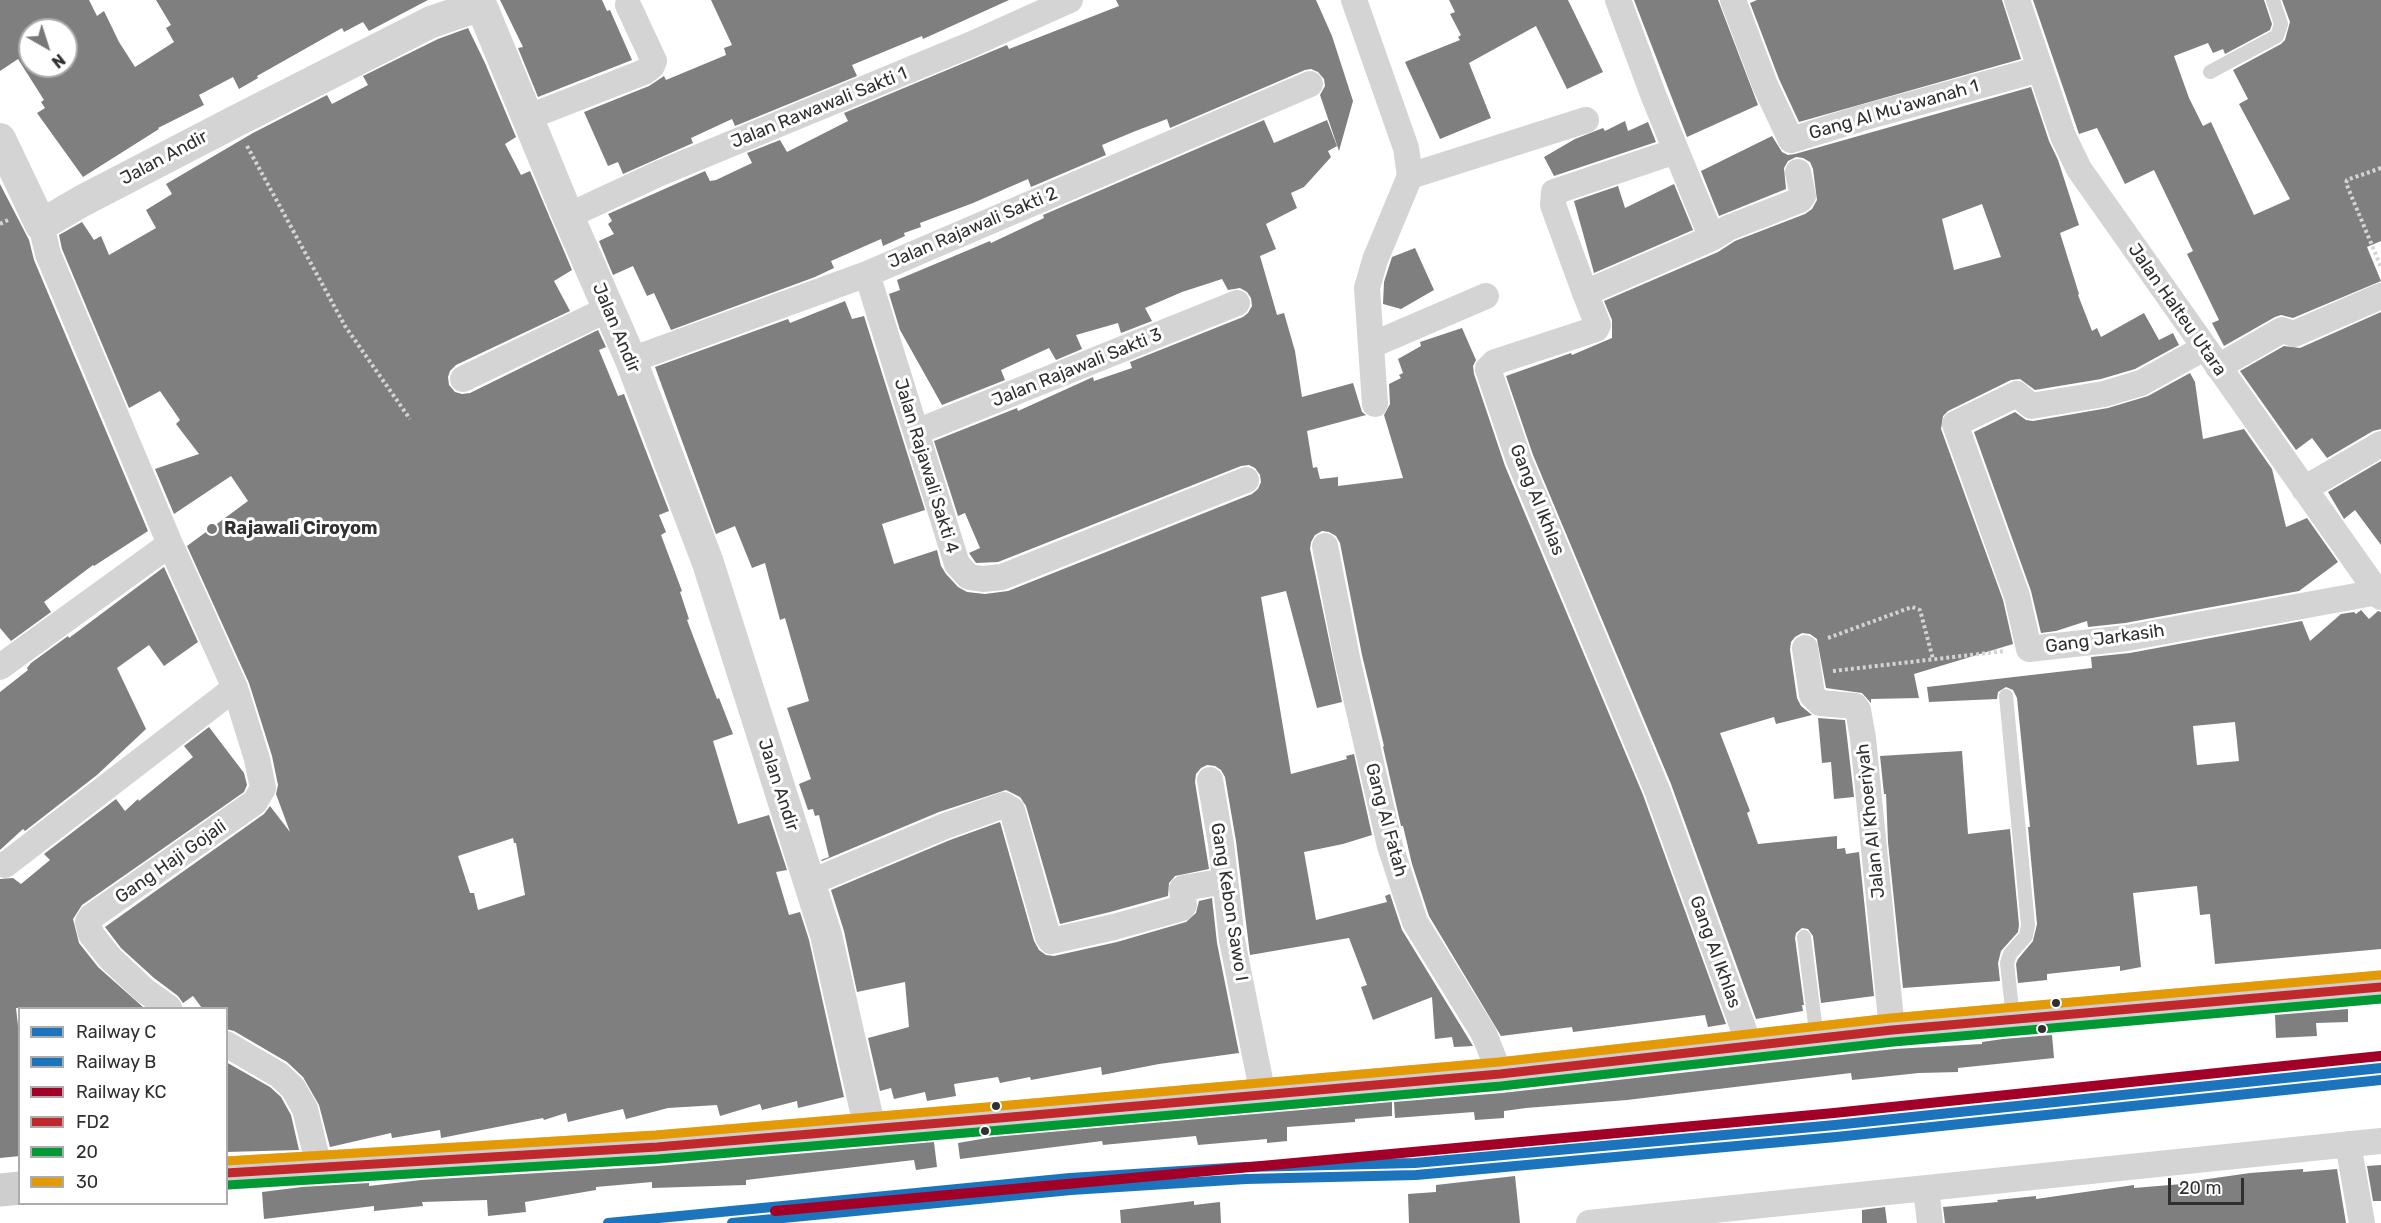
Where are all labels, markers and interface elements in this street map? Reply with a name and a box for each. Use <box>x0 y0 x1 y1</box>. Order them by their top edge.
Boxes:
north arrow <box>18 18 78 78</box>
text: N <box>48 50 69 72</box>
street label: Jalan Rawawali Sakti 1 <box>728 63 910 153</box>
street label: Gang Al Mu'awanah 1 <box>1807 75 1981 145</box>
street label: Jalan Andir <box>117 126 211 190</box>
street label: Jalan Rajawali Sakti 2 <box>885 183 1061 273</box>
street label: Jalan Halteu Utara <box>2123 240 2231 380</box>
street label: Jalan Andir <box>587 280 645 376</box>
street label: Jalan Rajawali Sakti 3 <box>989 324 1165 412</box>
street label: Jalan Rajawali Sakti 4 <box>889 376 963 556</box>
street label: Gang Al Ikhlas <box>1505 441 1569 559</box>
place label: Rajawali Ciroyom <box>224 518 377 540</box>
marker: Rajawali Ciroyom <box>205 522 219 536</box>
street label: Gang Jarkasih <box>2044 620 2166 658</box>
street label: Jalan Andir <box>753 736 803 834</box>
street label: Jalan Al Khoeriyah <box>1852 742 1890 900</box>
street label: Gang Al Fatah <box>1360 761 1412 879</box>
street label: Gang Haji Gojali <box>111 816 231 908</box>
street label: Gang Kebon Sawo I <box>1206 821 1252 983</box>
street label: Gang Al Ikhlas <box>1685 893 1745 1011</box>
unlabelled marker <box>2050 997 2062 1009</box>
legend <box>18 1007 228 1205</box>
text: Railway C <box>76 1021 156 1043</box>
unlabelled marker <box>2036 1023 2048 1035</box>
text: Railway B <box>76 1051 156 1073</box>
text: Railway KC <box>76 1081 166 1103</box>
unlabelled marker <box>990 1100 1002 1112</box>
text: FD2 <box>76 1111 109 1133</box>
unlabelled marker <box>979 1125 991 1137</box>
text: 20 <box>76 1141 98 1163</box>
scale bar <box>2171 1166 2248 1204</box>
text: 30 <box>76 1171 98 1193</box>
text: 20 m <box>2179 1177 2221 1199</box>

